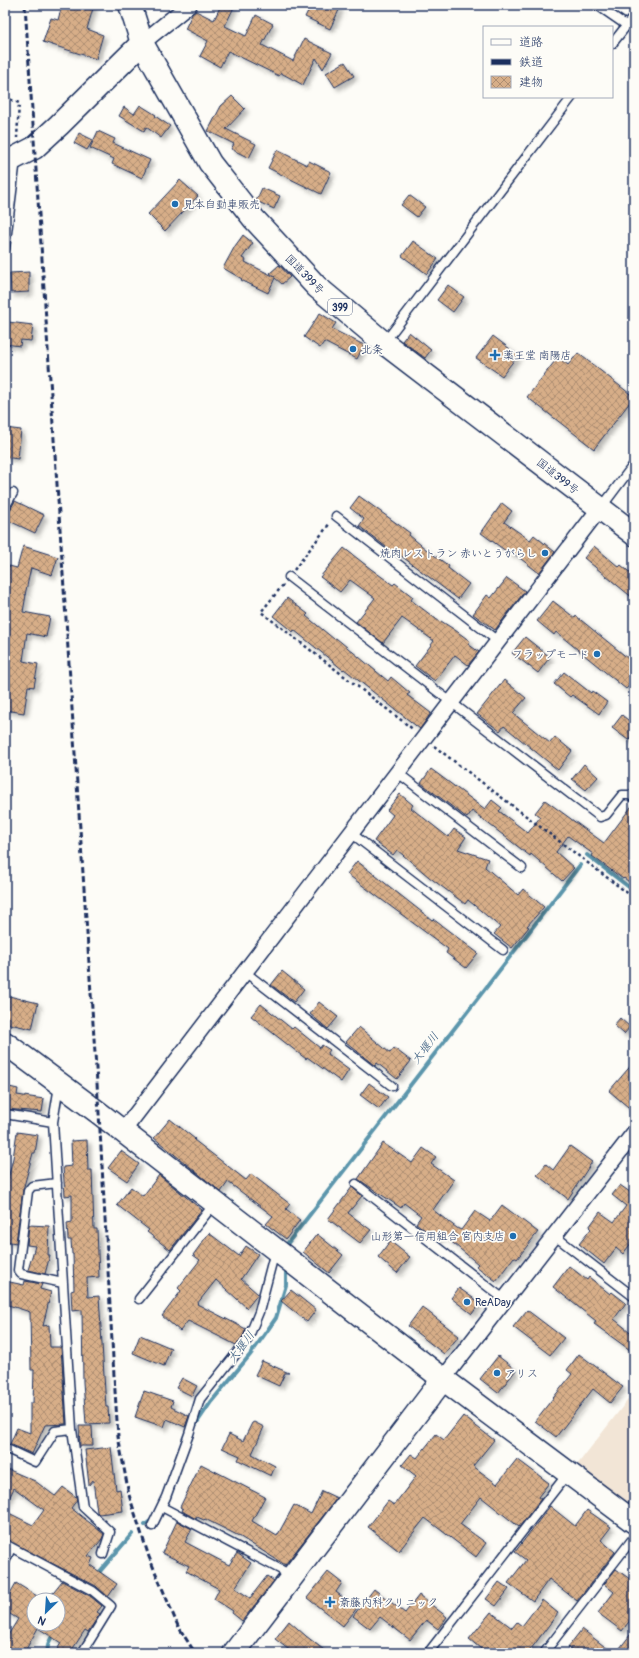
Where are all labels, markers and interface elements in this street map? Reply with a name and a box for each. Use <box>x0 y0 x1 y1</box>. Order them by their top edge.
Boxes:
legend <box>483 26 613 98</box>
text: 道路 <box>519 35 543 50</box>
text: 鉄道 <box>519 55 543 70</box>
text: 建物 <box>519 75 543 90</box>
place label: 見本自動車販売 <box>183 198 260 211</box>
marker: 見本自動車販売 <box>170 199 180 209</box>
street label: 国道399号 <box>282 252 327 297</box>
road number: 399 <box>328 299 352 315</box>
place label: 北条 <box>361 343 383 356</box>
marker: 北条 <box>348 344 358 354</box>
place label: 薬王堂 南陽店 <box>503 349 571 362</box>
marker: 薬王堂 南陽店 <box>490 350 500 360</box>
street label: 国道399号 <box>534 456 582 497</box>
place label: 焼肉レストラン 赤いとうがらし <box>380 547 537 560</box>
marker: 焼肉レストラン 赤いとうがらし <box>540 548 550 558</box>
place label: フラップモード <box>512 648 589 661</box>
marker: フラップモード <box>592 649 602 659</box>
water label: 大堰川 <box>408 1030 442 1067</box>
place label: 山形第一信用組合 宮内支店 <box>371 1230 505 1243</box>
marker: 山形第一信用組合 宮内支店 <box>508 1231 518 1241</box>
place label: ReADay <box>475 1296 511 1309</box>
marker: ReADay <box>462 1297 472 1307</box>
water label: 大堰川 <box>225 1328 258 1366</box>
place label: アリス <box>505 1367 538 1380</box>
marker: アリス <box>492 1368 502 1378</box>
north arrow <box>26 1592 66 1632</box>
marker: 斎藤内科クリニック <box>324 1596 336 1608</box>
place label: 斎藤内科クリニック <box>339 1596 438 1609</box>
text: N <box>35 1613 48 1628</box>

